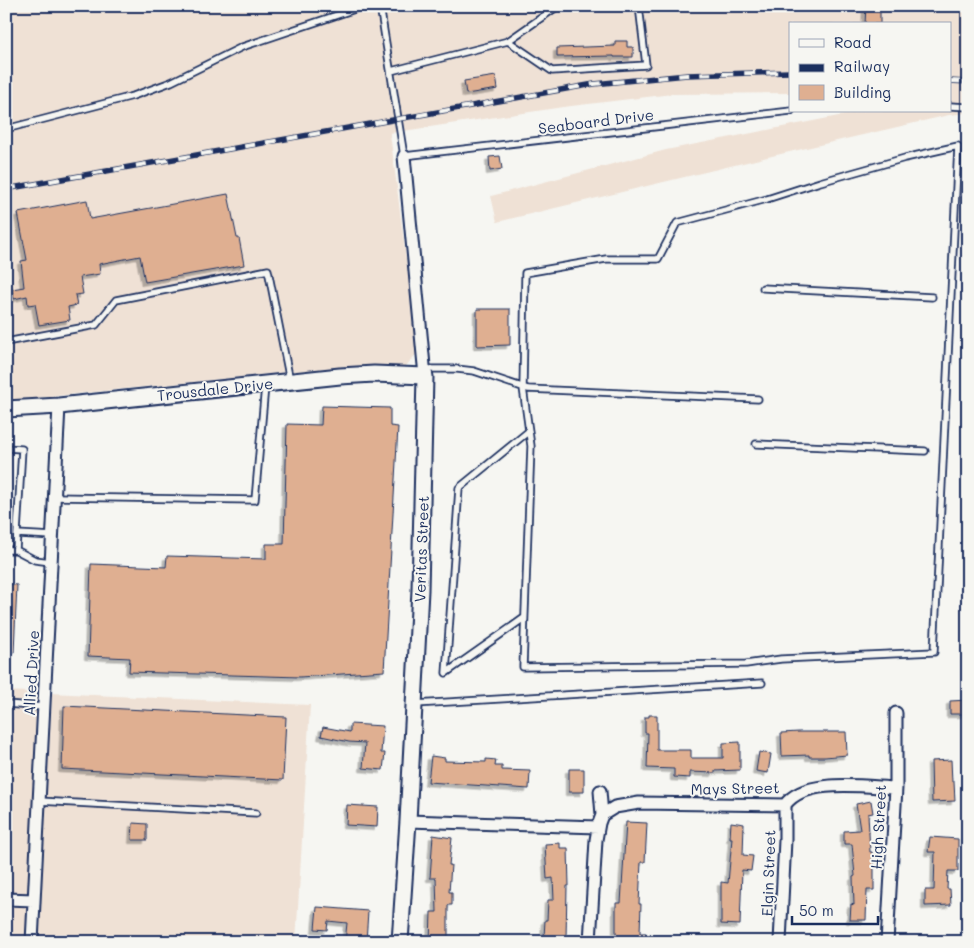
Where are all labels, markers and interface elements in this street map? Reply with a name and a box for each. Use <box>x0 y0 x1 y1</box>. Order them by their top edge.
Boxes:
legend <box>789 22 952 112</box>
text: Road <box>834 32 871 52</box>
text: Railway <box>834 56 890 76</box>
text: Building <box>834 82 891 102</box>
street label: Seaboard Drive <box>537 104 655 138</box>
street label: Trousdale Drive <box>156 373 274 405</box>
street label: Veritas Street <box>409 495 433 603</box>
street label: Allied Drive <box>19 630 43 716</box>
street label: Mays Street <box>690 777 780 799</box>
street label: High Street <box>866 784 890 870</box>
street label: Elgin Street <box>756 829 780 917</box>
scale bar <box>792 893 878 925</box>
text: 50 m <box>799 900 834 920</box>

